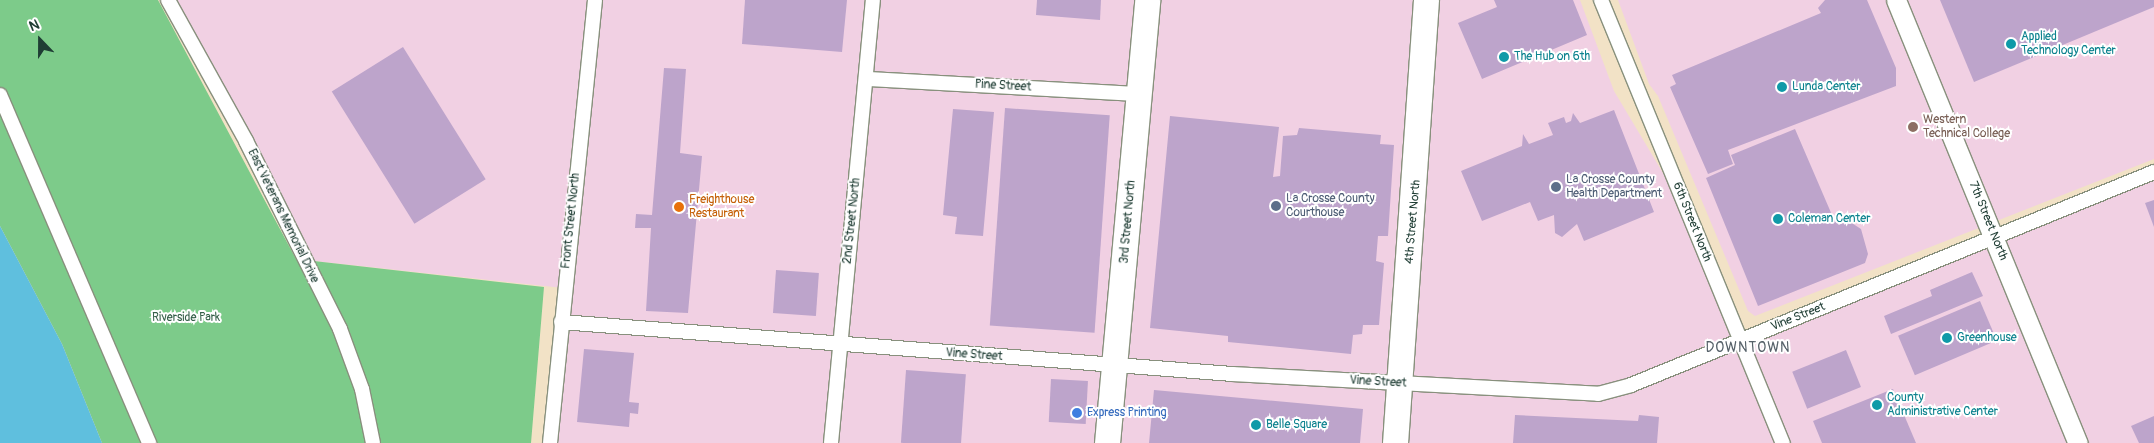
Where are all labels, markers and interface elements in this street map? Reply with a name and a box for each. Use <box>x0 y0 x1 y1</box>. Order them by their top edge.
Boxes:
north arrow <box>15 15 65 65</box>
text: N <box>27 16 42 35</box>
place label: Applied Technology Center <box>2021 30 2116 58</box>
marker: Applied Technology Center <box>2005 38 2017 50</box>
place label: The Hub on 6th <box>1514 50 1590 64</box>
marker: The Hub on 6th <box>1498 51 1510 63</box>
street label: Pine Street <box>974 77 1032 95</box>
place label: Lunda Center <box>1792 80 1860 94</box>
marker: Lunda Center <box>1776 81 1788 93</box>
place label: Western Technical College <box>1923 113 2010 141</box>
marker: Western Technical College <box>1907 121 1919 133</box>
street label: East Veterans Memorial Drive <box>244 147 322 285</box>
street label: Front Street North <box>559 172 583 270</box>
place label: La Crosse County Health Department <box>1566 173 1662 201</box>
street label: 2nd Street North <box>840 177 864 265</box>
street label: 4th Street North <box>1402 179 1424 265</box>
street label: 7th Street North <box>1966 179 2010 263</box>
street label: 3rd Street North <box>1117 180 1139 264</box>
street label: 6th Street North <box>1669 180 1715 264</box>
marker: La Crosse County Health Department <box>1550 181 1562 193</box>
place label: La Crosse County Courthouse <box>1286 192 1375 220</box>
place label: Freighthouse Restaurant <box>689 193 754 221</box>
marker: La Crosse County Courthouse <box>1270 200 1282 212</box>
marker: Freighthouse Restaurant <box>673 201 685 213</box>
place label: Coleman Center <box>1788 212 1871 226</box>
marker: Coleman Center <box>1772 213 1784 225</box>
street label: Vine Street <box>1769 300 1827 334</box>
park label: Riverside Park <box>152 311 220 325</box>
place label: Greenhouse <box>1957 331 2017 345</box>
marker: Greenhouse <box>1941 332 1953 344</box>
district label: DOWNTOWN <box>1704 340 1792 356</box>
street label: Vine Street <box>945 346 1003 364</box>
street label: Vine Street <box>1349 373 1407 391</box>
place label: County Administrative Center <box>1887 391 1998 419</box>
marker: County Administrative Center <box>1871 399 1883 411</box>
place label: Express Printing <box>1087 406 1167 420</box>
marker: Express Printing <box>1071 407 1083 419</box>
place label: Belle Square <box>1266 418 1327 432</box>
marker: Belle Square <box>1250 419 1262 431</box>

